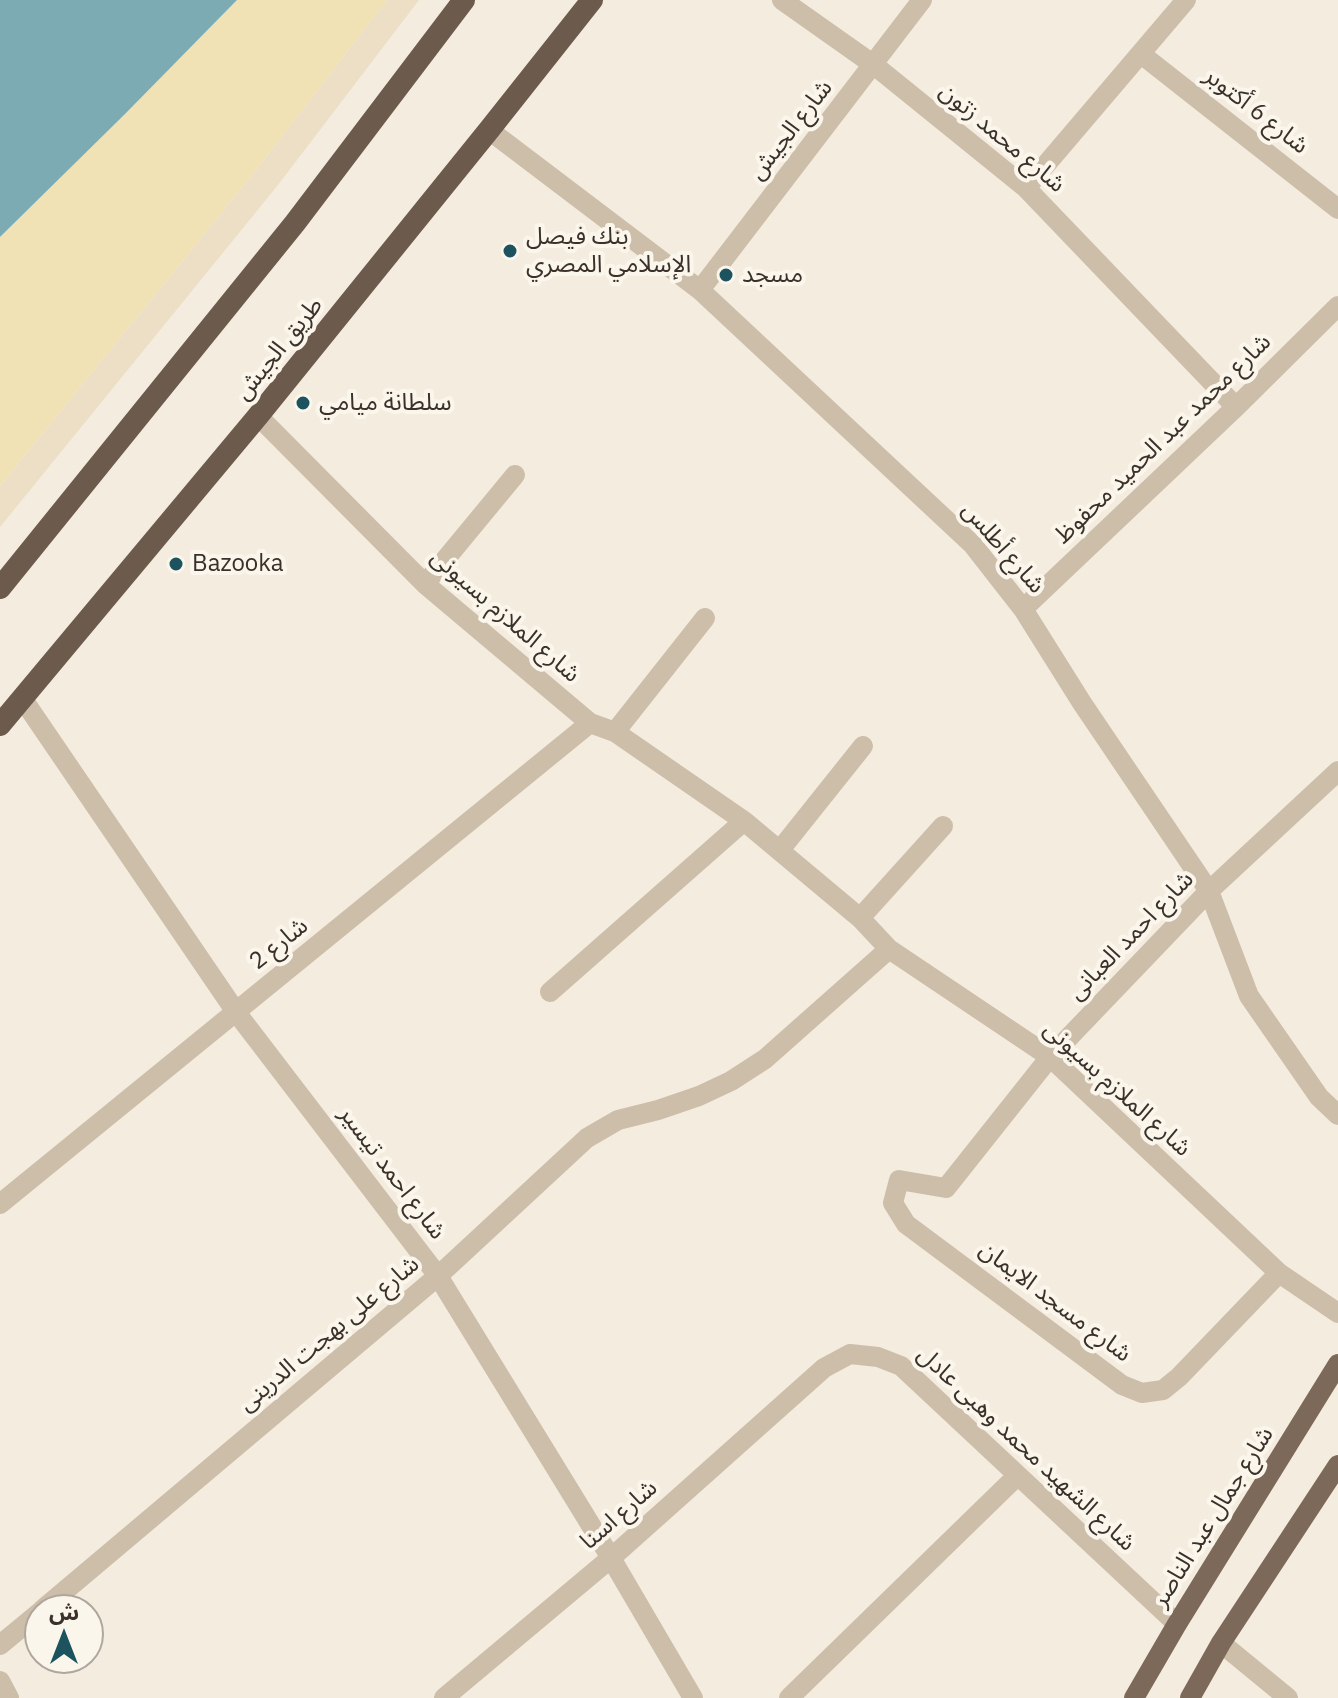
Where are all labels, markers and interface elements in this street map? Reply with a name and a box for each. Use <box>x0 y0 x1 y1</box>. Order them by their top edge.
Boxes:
street label: شارع 6 أكتوبر <box>1198 61 1314 161</box>
street label: شارع الجيش <box>743 74 839 186</box>
street label: شارع محمد زتون <box>933 77 1071 199</box>
place label: بنك فيصل الإسلامي المصري <box>526 223 691 279</box>
marker: بنك فيصل الإسلامي المصري <box>501 242 519 260</box>
place label: مسجد <box>742 261 803 289</box>
marker: مسجد <box>717 266 735 284</box>
street label: طريق الجيش <box>229 292 329 406</box>
street label: شارع محمد عبد الحميد محفوظ <box>1049 328 1277 550</box>
place label: سلطانة ميامي <box>319 389 452 417</box>
marker: سلطانة ميامي <box>294 394 312 412</box>
street label: شارع أطلس <box>955 496 1051 600</box>
street label: شارع الملازم بسيونى <box>424 543 586 689</box>
place label: Bazooka <box>192 550 284 578</box>
marker: Bazooka <box>167 555 185 573</box>
street label: شارع احمد العبانى <box>1062 865 1200 1007</box>
street label: شارع 2 <box>244 912 314 976</box>
street label: شارع الملازم بسيونى <box>1037 1015 1197 1163</box>
street label: شارع احمد تيسير <box>332 1101 452 1245</box>
street label: شارع مسجد الايمان <box>973 1235 1137 1369</box>
street label: شارع على بهجت الدرينى <box>233 1250 425 1418</box>
street label: شارع الشهيد محمد وهبى عادل <box>911 1340 1141 1558</box>
street label: شارع جمال عبد الناصر <box>1146 1422 1280 1612</box>
street label: شارع اسنا <box>575 1474 663 1556</box>
north arrow <box>24 1594 104 1674</box>
text: ش <box>49 1597 79 1626</box>

